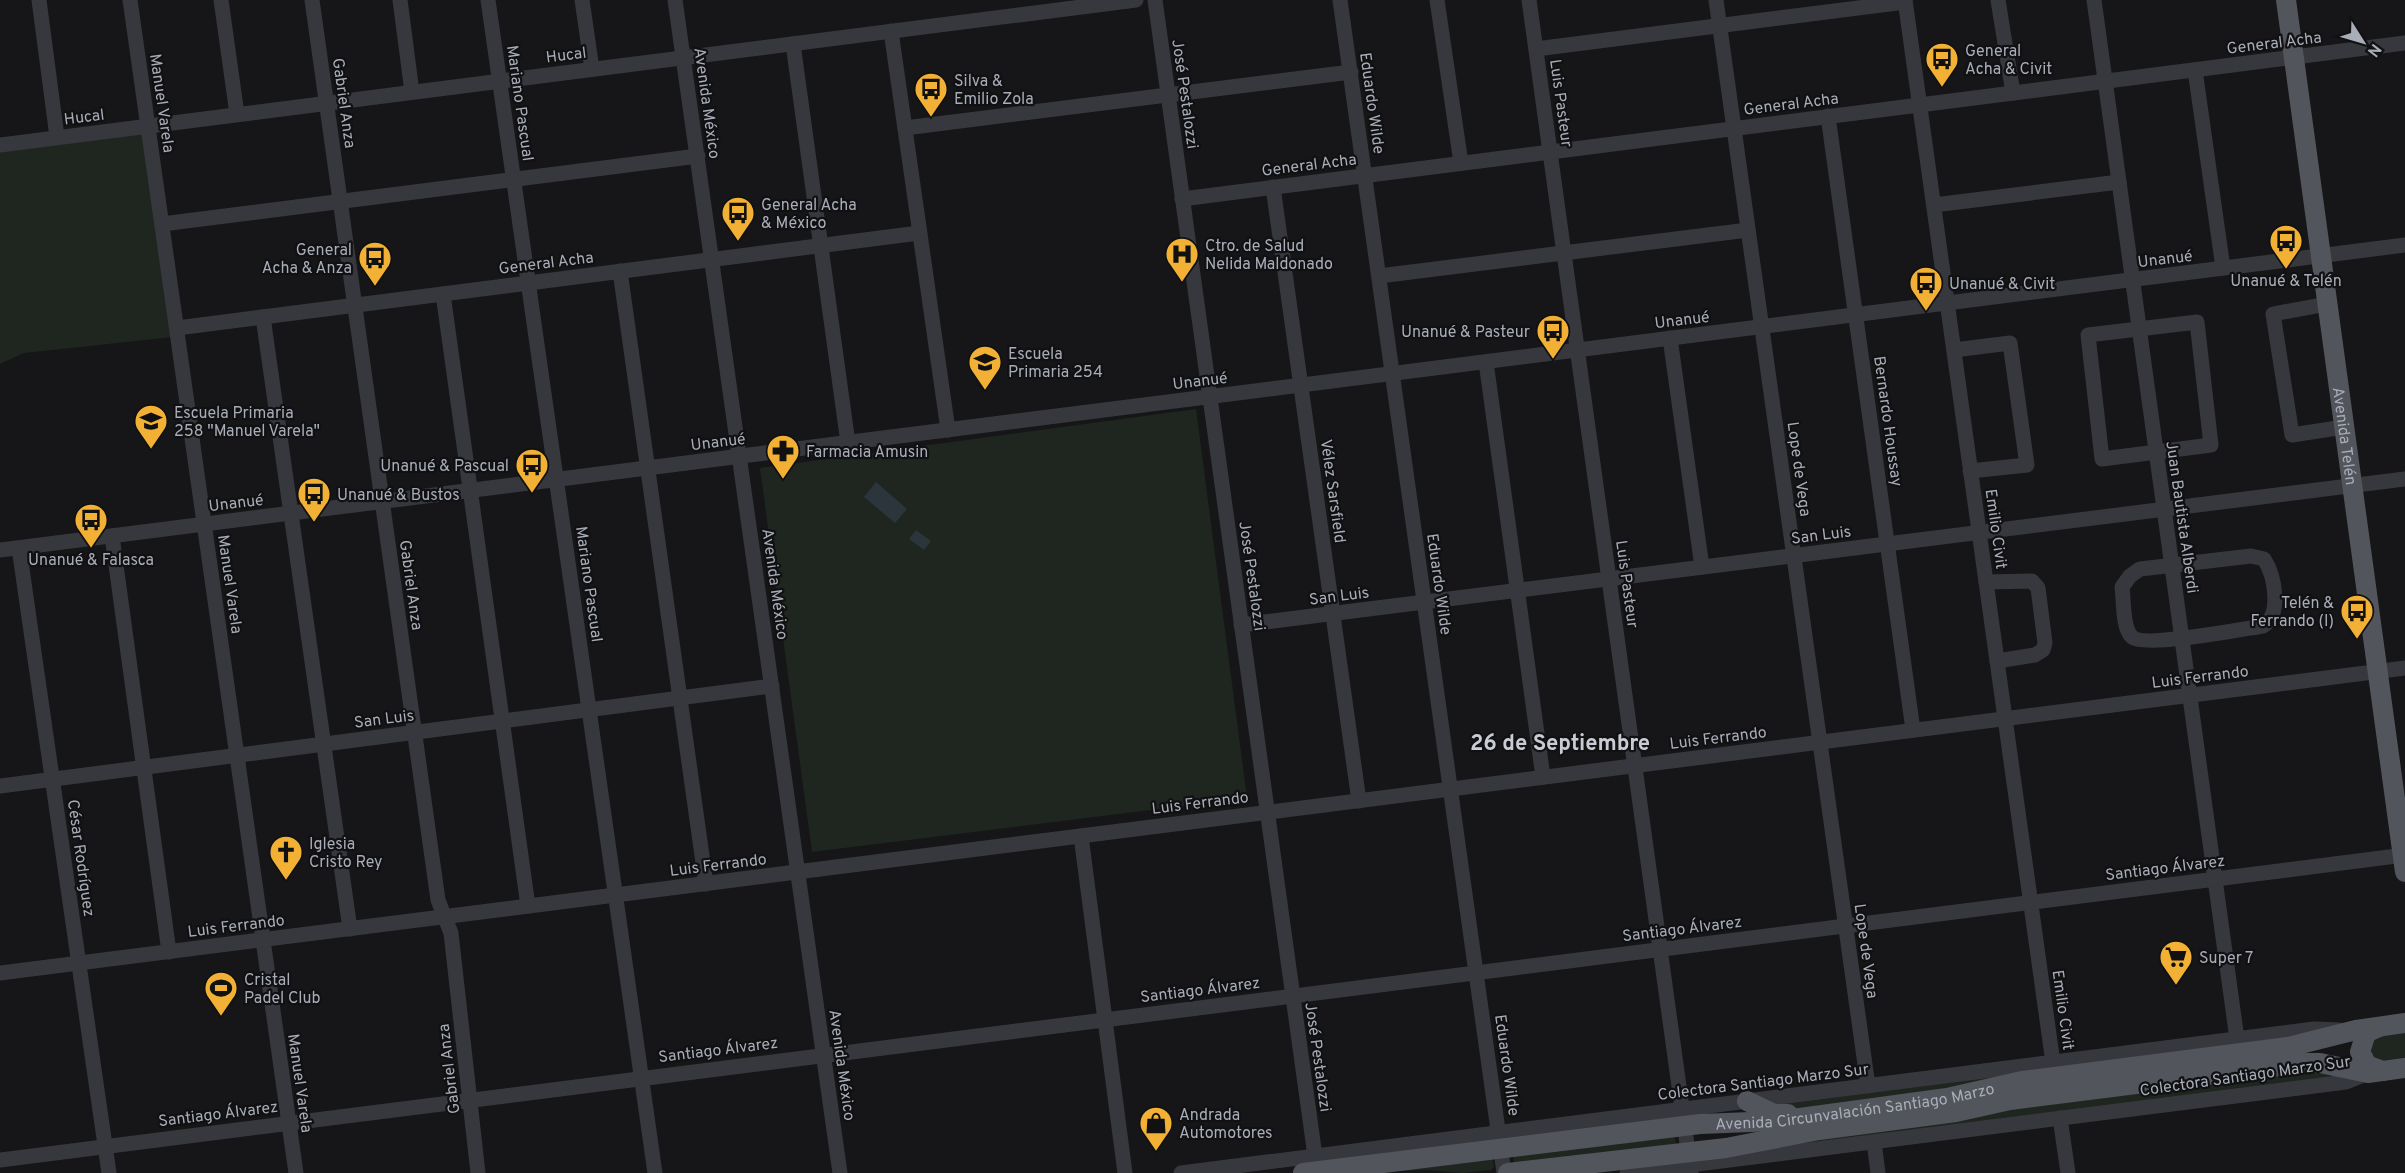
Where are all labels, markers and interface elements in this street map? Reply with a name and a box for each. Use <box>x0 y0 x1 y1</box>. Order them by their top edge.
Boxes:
north arrow <box>2333 12 2393 72</box>
street label: General Acha <box>2226 28 2323 60</box>
street label: José Pestalozzi <box>1166 38 1202 150</box>
text: N <box>2362 39 2385 60</box>
bus stop icon: General Acha & Civit <box>1924 41 1960 88</box>
place label: General Acha & Civit <box>1965 42 2052 80</box>
street label: Mariano Pascual <box>501 44 537 163</box>
street label: Hucal <box>545 44 588 68</box>
street label: Avenida México <box>688 46 724 160</box>
street label: Eduardo Wilde <box>1354 51 1388 155</box>
street label: Manuel Varela <box>144 52 178 154</box>
street label: Gabriel Anza <box>327 57 359 150</box>
street label: Luis Pasteur <box>1544 58 1576 149</box>
bus stop icon: Silva & Emilio Zola <box>913 71 949 118</box>
place label: Silva & Emilio Zola <box>954 72 1034 110</box>
street label: General Acha <box>1743 89 1840 121</box>
street label: Hucal <box>63 106 106 130</box>
street label: General Acha <box>1261 150 1358 182</box>
bus stop icon: General Acha & México <box>720 195 756 242</box>
place label: General Acha & México <box>761 196 857 234</box>
bus stop icon: Unanué & Telén <box>2268 223 2304 270</box>
hospital icon: Ctro. de Salud Nelida Maldonado <box>1164 236 1200 283</box>
place label: Ctro. de Salud Nelida Maldonado <box>1205 237 1333 275</box>
bus stop icon: General Acha & Anza <box>357 240 393 287</box>
place label: General Acha & Anza <box>262 241 352 279</box>
street label: Unanué <box>2137 247 2194 273</box>
street label: General Acha <box>498 248 595 280</box>
bus stop icon: Unanué & Civit <box>1908 265 1944 312</box>
place label: Unanué & Telén <box>2230 272 2342 292</box>
place label: Unanué & Civit <box>1949 275 2055 295</box>
street label: Unanué <box>1654 308 1711 334</box>
bus stop icon: Unanué & Pasteur <box>1535 313 1571 360</box>
place label: Unanué & Pasteur <box>1401 323 1530 343</box>
school or university icon: Escuela Primaria 254 <box>967 344 1003 391</box>
place label: Escuela Primaria 254 <box>1008 345 1103 383</box>
street label: Bernardo Houssay <box>1868 355 1906 488</box>
street label: Unanué <box>1172 369 1229 395</box>
street label: Avenida Telén <box>2327 386 2360 487</box>
school or university icon: Escuela Primaria 258 "Manuel Varela" <box>133 403 169 450</box>
place label: Escuela Primaria 258 "Manuel Varela" <box>174 404 320 442</box>
street label: Lope de Vega <box>1781 421 1815 518</box>
street label: Unanué <box>690 430 747 456</box>
pharmacy icon: Farmacia Amusin <box>765 433 801 480</box>
street label: Vélez Sarsfield <box>1315 438 1349 545</box>
street label: Juan Bautista Alberdi <box>2160 440 2202 595</box>
place label: Farmacia Amusin <box>806 443 928 463</box>
bus stop icon: Unanué & Pascual <box>514 447 550 494</box>
place label: Unanué & Pascual <box>380 457 509 477</box>
bus stop icon: Unanué & Bustos <box>296 476 332 523</box>
place label: Unanué & Bustos <box>337 486 460 506</box>
street label: Emilio Civit <box>1979 488 2011 571</box>
street label: Unanué <box>208 491 265 517</box>
bus stop icon: Unanué & Falasca <box>73 502 109 549</box>
street label: José Pestalozzi <box>1233 520 1269 632</box>
street label: San Luis <box>1790 522 1852 550</box>
street label: Mariano Pascual <box>570 525 606 644</box>
street label: Avenida México <box>756 527 792 641</box>
street label: Eduardo Wilde <box>1421 532 1455 636</box>
street label: Manuel Varela <box>212 533 246 635</box>
street label: Gabriel Anza <box>394 539 426 632</box>
street label: Luis Pasteur <box>1610 539 1642 630</box>
place label: Unanué & Falasca <box>28 551 154 571</box>
street label: San Luis <box>1308 583 1370 611</box>
bus stop icon: Telén & Ferrando (I) <box>2339 593 2375 640</box>
place label: Telén & Ferrando (I) <box>2250 594 2334 632</box>
street label: Luis Ferrando <box>2151 662 2250 694</box>
street label: San Luis <box>353 706 415 734</box>
street label: Luis Ferrando <box>1669 723 1768 755</box>
district label: 26 de Septiembre <box>1470 731 1650 758</box>
street label: Luis Ferrando <box>1151 788 1250 820</box>
street label: César Rodríguez <box>62 798 98 918</box>
church icon: Iglesia Cristo Rey <box>268 834 304 881</box>
place label: Iglesia Cristo Rey <box>309 835 382 873</box>
street label: Luis Ferrando <box>669 850 768 882</box>
street label: Santiago Álvarez <box>2104 850 2226 886</box>
street label: Lope de Vega <box>1848 903 1882 1000</box>
street label: Luis Ferrando <box>187 911 286 943</box>
street label: Santiago Álvarez <box>1621 911 1743 947</box>
supermarket icon: Super 7 <box>2158 939 2194 986</box>
place label: Super 7 <box>2199 949 2253 969</box>
street label: Emilio Civit <box>2046 969 2078 1052</box>
sports icon: Cristal Padel Club <box>203 970 239 1017</box>
place label: Cristal Padel Club <box>244 971 321 1009</box>
street label: Santiago Álvarez <box>1139 972 1261 1008</box>
street label: José Pestalozzi <box>1299 1001 1335 1113</box>
street label: Avenida México <box>823 1008 859 1122</box>
street label: Eduardo Wilde <box>1489 1013 1523 1117</box>
street label: Gabriel Anza <box>435 1022 465 1115</box>
street label: Manuel Varela <box>282 1032 316 1134</box>
street label: Santiago Álvarez <box>657 1032 779 1068</box>
street label: Colectora Santiago Marzo Sur <box>2139 1052 2352 1102</box>
street label: Colectora Santiago Marzo Sur <box>1656 1060 1870 1106</box>
street label: Avenida Circunvalación Santiago Marzo <box>1715 1080 1997 1135</box>
street label: Santiago Álvarez <box>157 1096 279 1132</box>
shop icon: Andrada Automotores <box>1138 1105 1174 1152</box>
place label: Andrada Automotores <box>1179 1106 1273 1144</box>

